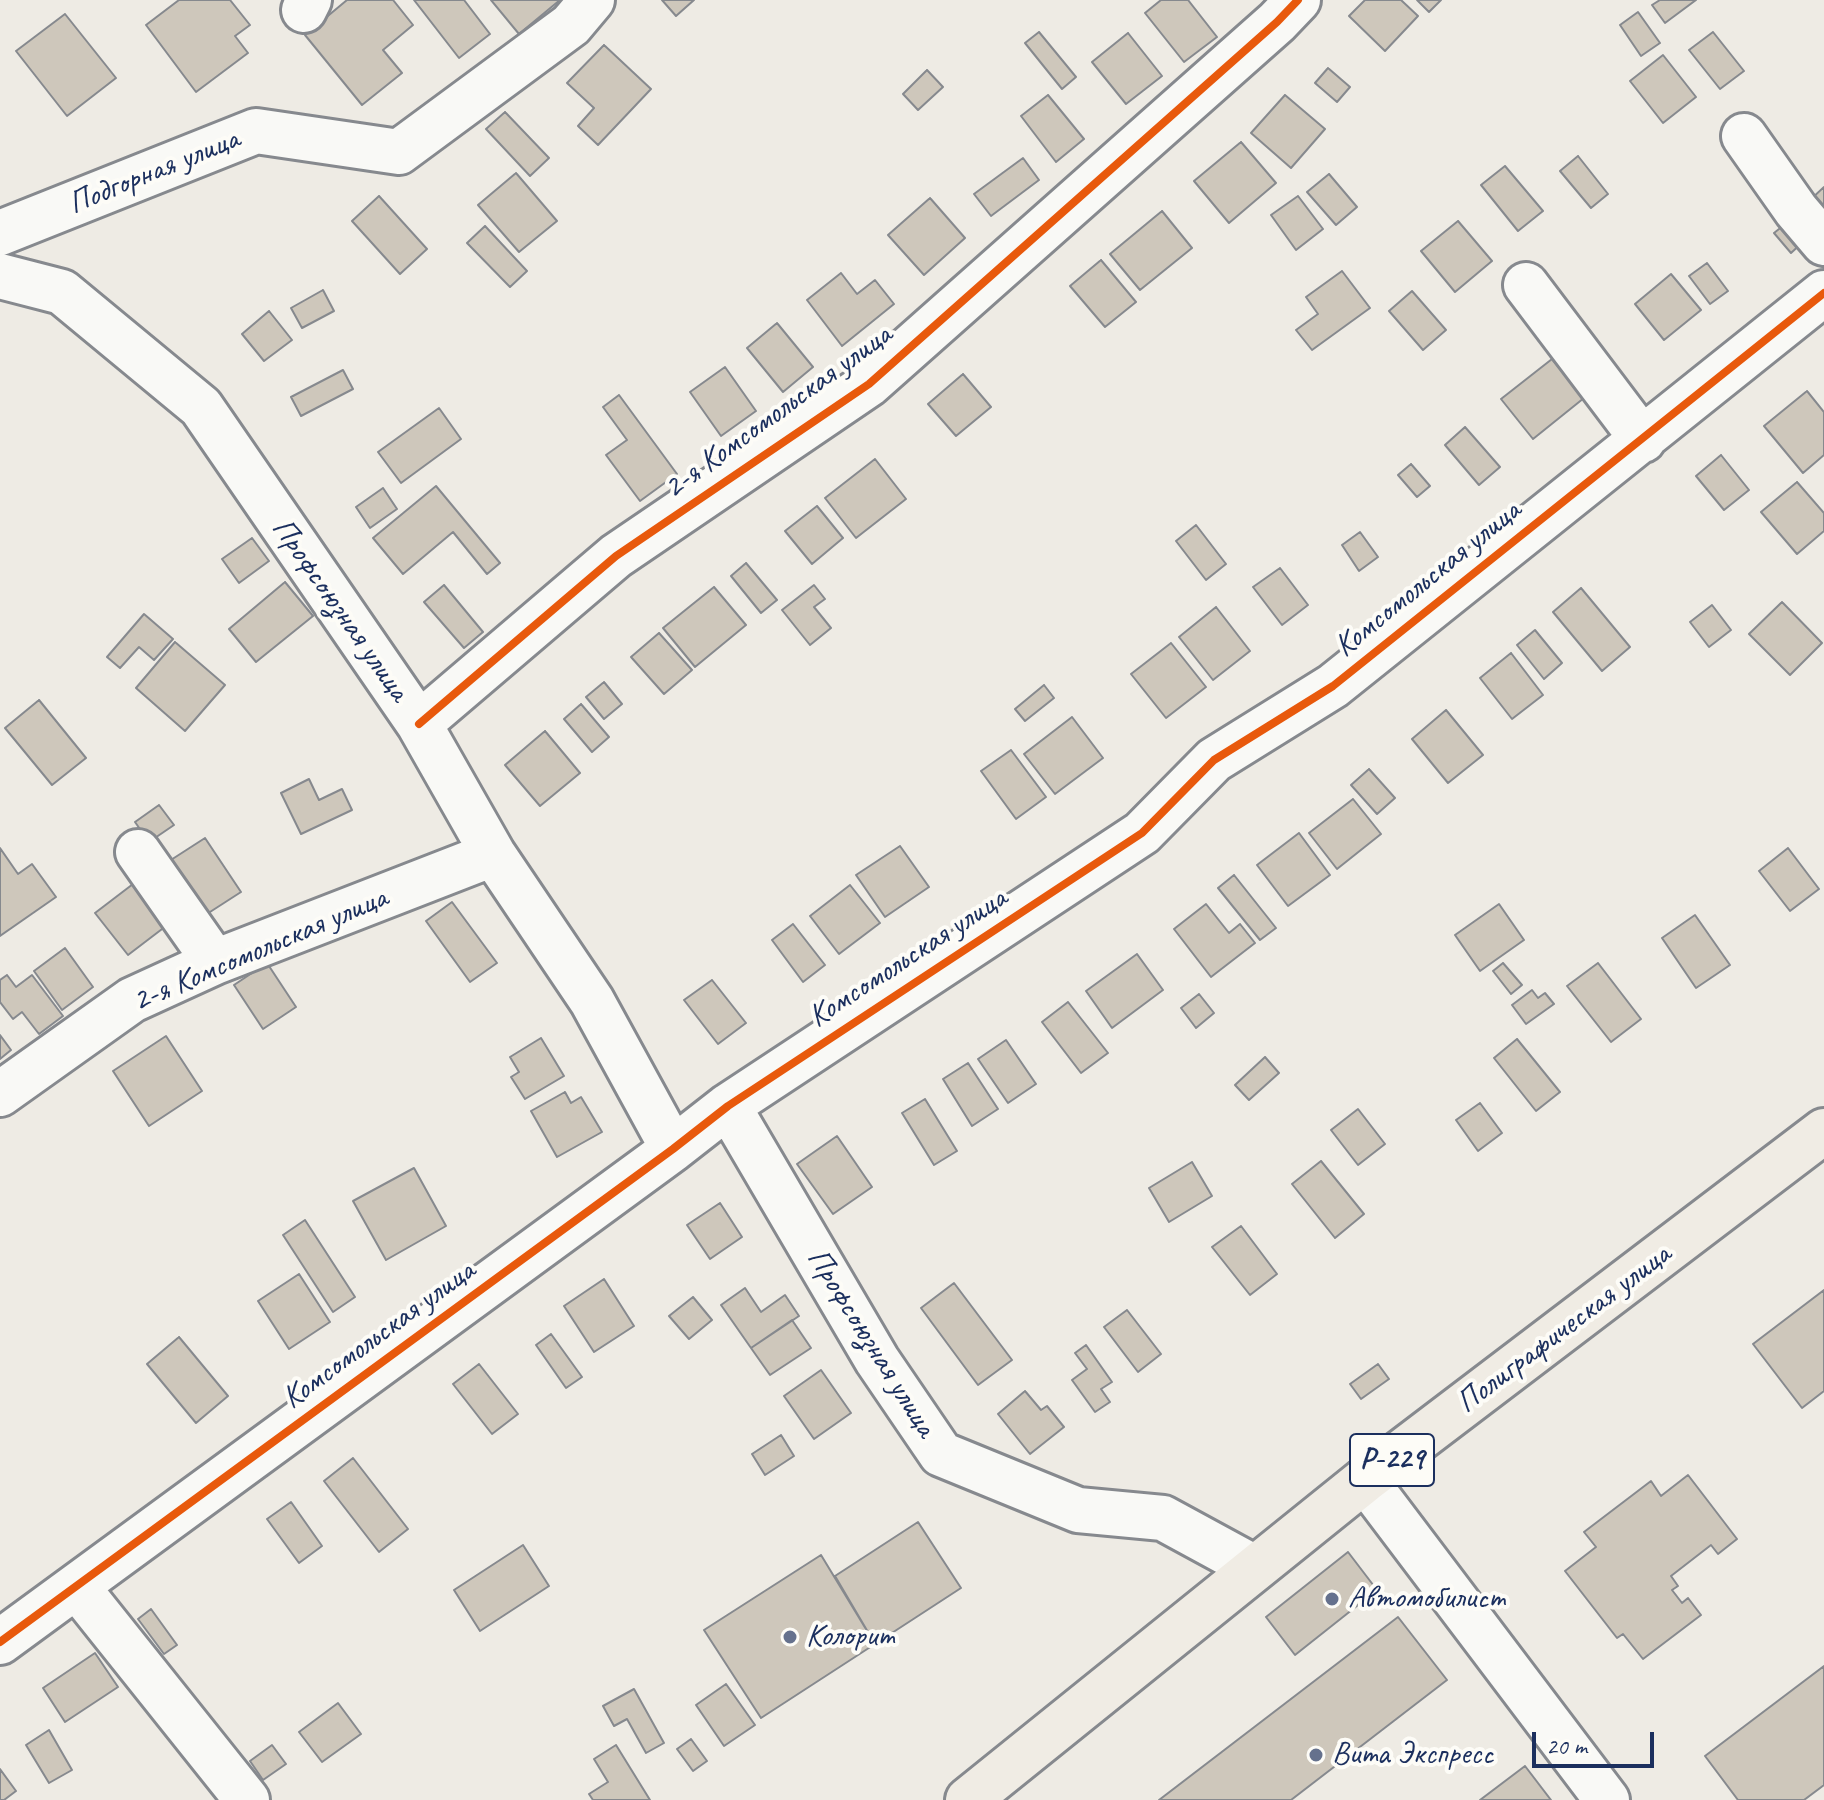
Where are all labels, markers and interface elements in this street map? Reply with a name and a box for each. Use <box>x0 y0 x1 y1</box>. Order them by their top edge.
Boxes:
street label: Подгорная улица <box>63 120 245 224</box>
street label: 2-я Комсомольская улица <box>656 316 900 508</box>
street label: Комсомольская улица <box>1327 492 1529 666</box>
street label: Профсоюзная улица <box>263 511 417 709</box>
street label: 2-я Комсомольская улица <box>127 879 393 1021</box>
street label: Комсомольская улица <box>802 880 1014 1036</box>
street label: Полиграфическая улица <box>1449 1236 1679 1422</box>
street label: Профсоюзная улица <box>798 1242 944 1444</box>
street label: Комсомольская улица <box>275 1252 483 1418</box>
road number: Р-229 <box>1350 1434 1434 1486</box>
place label: Автомобилист <box>1348 1580 1504 1618</box>
marker: Автомобилист <box>1323 1590 1341 1608</box>
place label: Колорит <box>806 1618 895 1656</box>
marker: Колорит <box>781 1628 799 1646</box>
scale bar <box>1536 1716 1658 1766</box>
text: 20 m <box>1546 1731 1587 1761</box>
place label: Вита Экспресс <box>1332 1736 1493 1774</box>
marker: Вита Экспресс <box>1307 1746 1325 1764</box>

